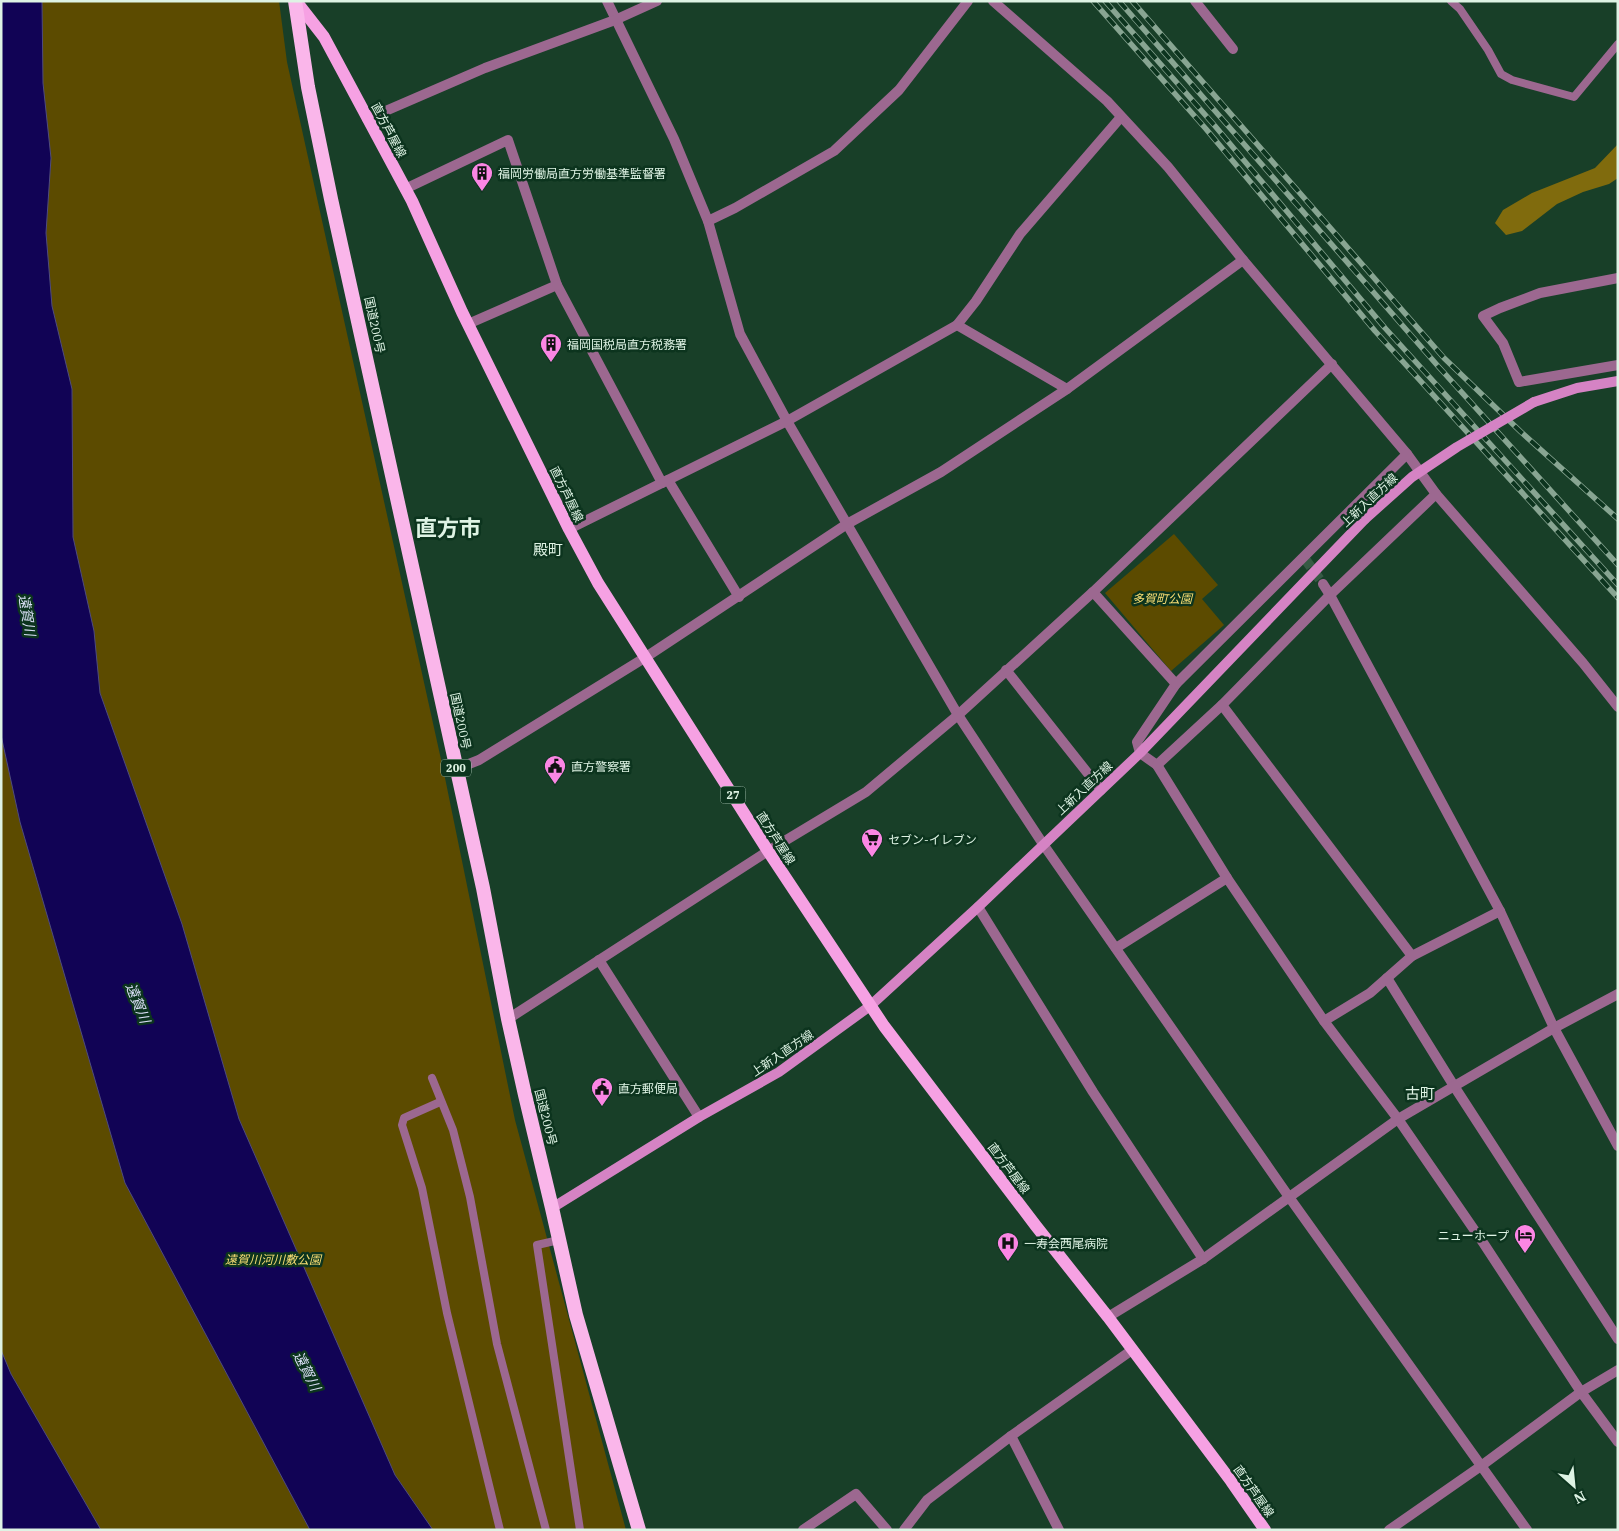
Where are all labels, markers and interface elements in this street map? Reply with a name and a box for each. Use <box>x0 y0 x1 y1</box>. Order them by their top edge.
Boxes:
street label: 直方芦屋線 <box>368 100 410 160</box>
building icon: 福岡労働局直方労働基準監督署 <box>470 161 494 192</box>
place label: 福岡労働局直方労働基準監督署 <box>498 166 666 181</box>
street label: 国道200号 <box>362 295 388 355</box>
building icon: 福岡国税局直方税務署 <box>539 332 563 363</box>
place label: 福岡国税局直方税務署 <box>567 337 687 352</box>
street label: 直方芦屋線 <box>547 464 587 524</box>
street label: 上新入直方線 <box>1338 470 1400 530</box>
district label: 直方市 <box>415 513 481 542</box>
district label: 殿町 <box>533 540 563 559</box>
park label: 多賀町公園 <box>1132 591 1194 606</box>
water label: 遠賀川 <box>15 593 39 639</box>
street label: 国道200号 <box>448 691 474 751</box>
public building icon: 直方警察署 <box>543 754 567 785</box>
street label: 上新入直方線 <box>1053 758 1115 818</box>
place label: 直方警察署 <box>571 759 631 774</box>
road number: 200 <box>441 760 471 776</box>
road number: 27 <box>720 786 746 804</box>
street label: 直方芦屋線 <box>753 809 799 867</box>
supermarket icon: セブン-イレブン <box>860 827 884 858</box>
place label: セブン-イレブン <box>888 832 977 847</box>
water label: 遠賀川 <box>122 980 155 1028</box>
street label: 上新入直方線 <box>748 1027 816 1079</box>
public building icon: 直方郵便局 <box>590 1076 614 1107</box>
place label: 直方郵便局 <box>618 1081 678 1096</box>
district label: 古町 <box>1405 1084 1435 1103</box>
street label: 国道200号 <box>532 1087 560 1147</box>
street label: 直方芦屋線 <box>985 1140 1033 1196</box>
hotel icon: ニューホープ <box>1513 1223 1537 1254</box>
place label: ニューホープ <box>1438 1228 1509 1243</box>
hospital icon: 一寿会西尾病院 <box>996 1231 1020 1262</box>
place label: 一寿会西尾病院 <box>1024 1236 1108 1251</box>
park label: 遠賀川河川敷公園 <box>225 1252 323 1267</box>
water label: 遠賀川 <box>289 1348 325 1396</box>
north arrow <box>1549 1461 1599 1511</box>
street label: 直方芦屋線 <box>1231 1462 1277 1520</box>
text: N <box>1571 1487 1589 1508</box>

